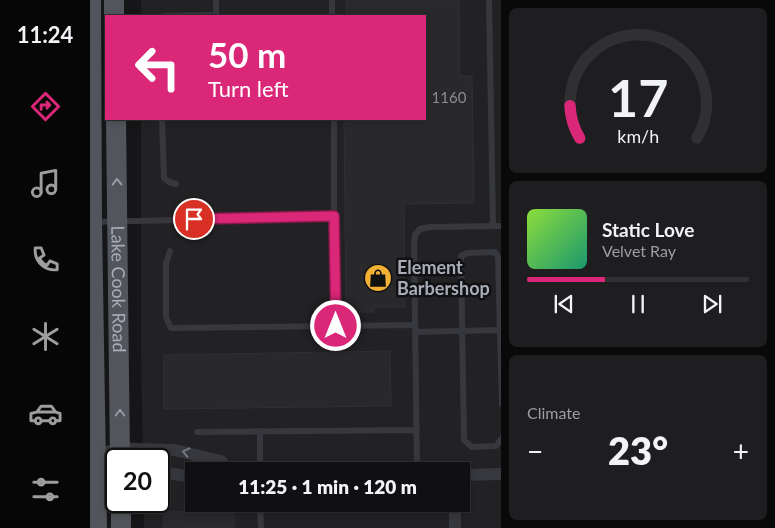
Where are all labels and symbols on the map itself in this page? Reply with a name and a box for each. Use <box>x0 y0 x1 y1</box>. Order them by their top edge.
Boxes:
house number: 1160 <box>432 88 467 106</box>
one-way arrow <box>112 178 122 186</box>
pin <box>173 198 215 240</box>
street label: Lake Cook Road <box>107 225 131 353</box>
place label: Element Barbershop <box>397 256 490 299</box>
shop icon: Element Barbershop <box>363 263 393 293</box>
position arrow <box>309 299 361 351</box>
one-way arrow <box>115 408 125 416</box>
one-way arrow <box>182 447 191 458</box>
speed limit sign: 20 <box>105 448 170 513</box>

